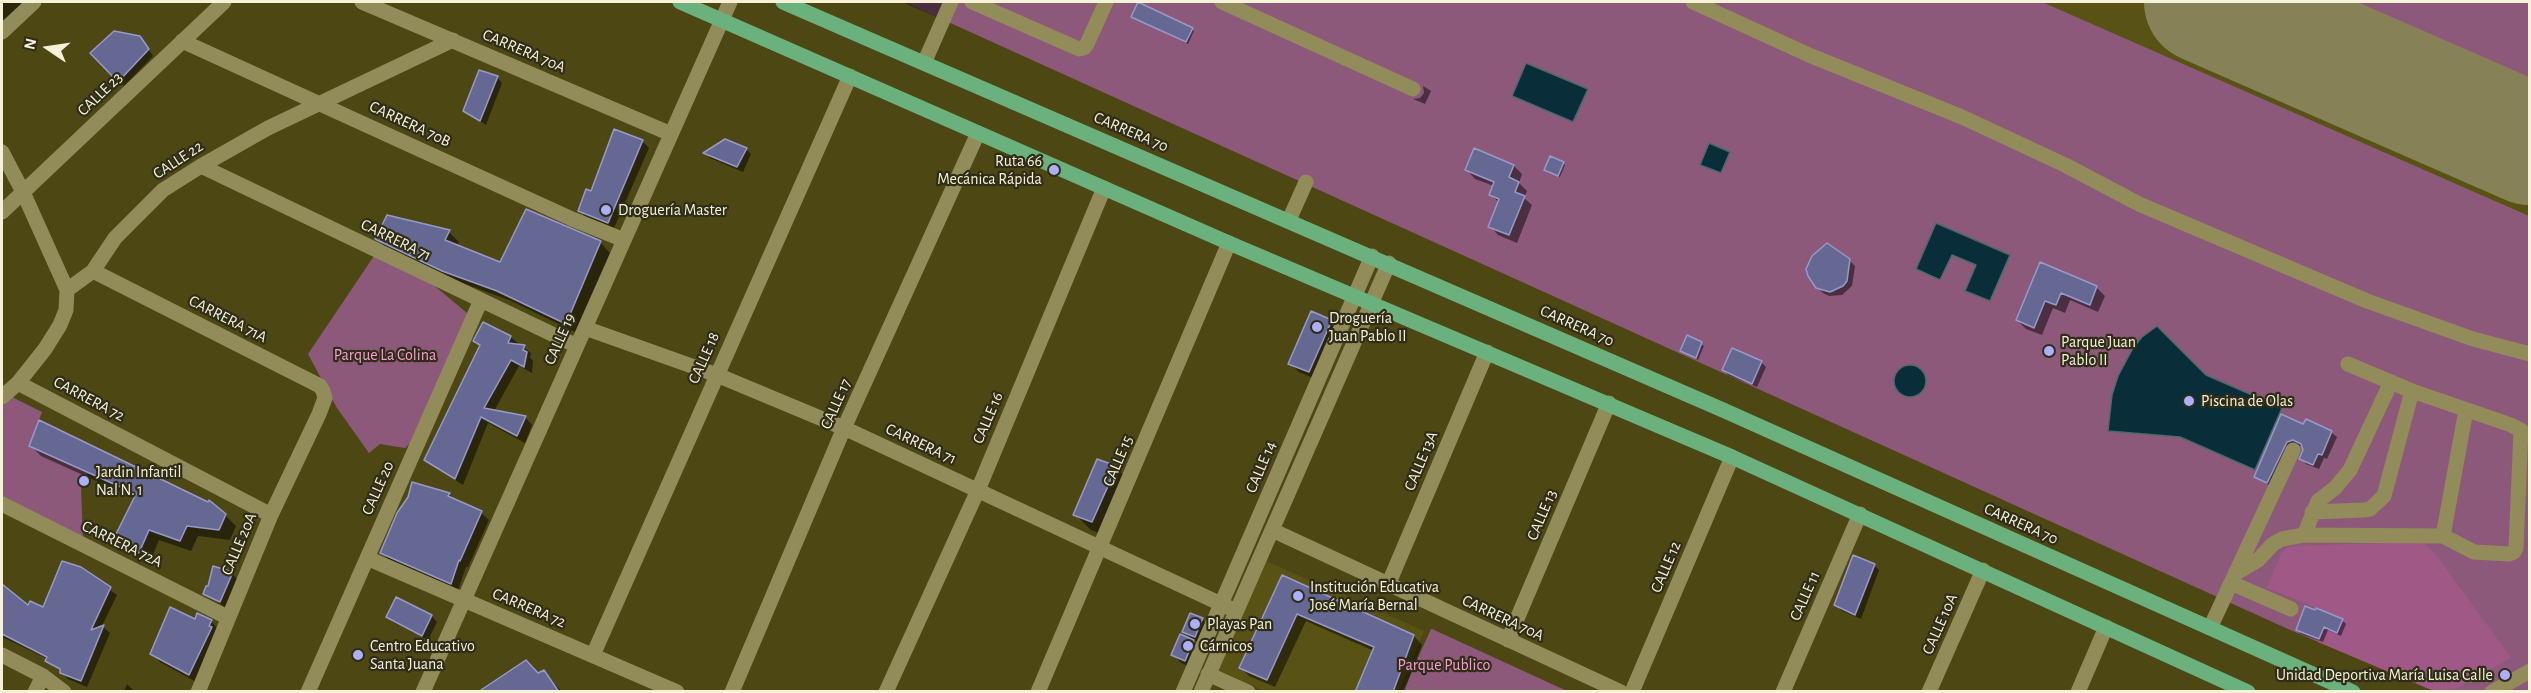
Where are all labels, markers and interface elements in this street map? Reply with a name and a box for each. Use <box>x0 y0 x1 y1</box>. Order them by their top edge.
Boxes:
north arrow <box>18 18 78 78</box>
street label: CARRERA 70A <box>480 25 568 77</box>
text: N <box>21 37 40 51</box>
street label: CALLE 23 <box>74 68 126 120</box>
street label: CARRERA 70B <box>366 97 454 151</box>
street label: CARRERA 70 <box>1091 108 1171 156</box>
street label: CALLE 22 <box>149 137 207 183</box>
place label: Ruta 66 Mecánica Rápida <box>937 151 1042 189</box>
marker: Ruta 66 Mecánica Rápida <box>1047 163 1061 177</box>
place label: Droguería Master <box>618 200 727 220</box>
marker: Droguería Master <box>599 203 613 217</box>
street label: CARRERA 71 <box>358 215 434 265</box>
street label: CARRERA 71A <box>186 291 270 347</box>
street label: CARRERA 70 <box>1537 301 1617 351</box>
place label: Droguería Juan Pablo II <box>1329 308 1407 346</box>
street label: CALLE 19 <box>540 310 580 368</box>
marker: Droguería Juan Pablo II <box>1310 320 1324 334</box>
street label: CALLE 18 <box>684 329 724 387</box>
place label: Parque Juan Pablo II <box>2061 332 2136 370</box>
marker: Parque Juan Pablo II <box>2042 344 2056 358</box>
park label: Parque La Colina <box>334 345 436 365</box>
street label: CARRERA 72 <box>50 372 128 426</box>
street label: CALLE 17 <box>816 376 856 432</box>
street label: CALLE 16 <box>969 389 1007 447</box>
place label: Piscina de Olas <box>2201 391 2293 411</box>
marker: Piscina de Olas <box>2182 394 2196 408</box>
street label: CARRERA 71 <box>883 419 959 469</box>
street label: CALLE 13A <box>1400 428 1442 494</box>
street label: CALLE 15 <box>1099 433 1137 489</box>
street label: CALLE 14 <box>1242 438 1280 496</box>
street label: CALLE 20 <box>358 458 398 518</box>
place label: Jardin Infantil Nal N. 1 <box>96 462 181 500</box>
marker: Jardin Infantil Nal N. 1 <box>77 474 91 488</box>
street label: CALLE 13 <box>1523 487 1561 543</box>
street label: CARRERA 70 <box>1981 499 2061 549</box>
street label: CALLE 20A <box>217 510 261 578</box>
street label: CARRERA 72A <box>79 516 165 572</box>
street label: CALLE 12 <box>1647 538 1685 596</box>
street label: CALLE 11 <box>1786 568 1824 624</box>
place label: Institución Educativa José María Bernal <box>1310 577 1439 615</box>
street label: CARRERA 72 <box>489 584 569 632</box>
marker: Institución Educativa José María Bernal <box>1291 589 1305 603</box>
street label: CARRERA 70A <box>1459 591 1547 645</box>
street label: CALLE 10A <box>1918 591 1962 657</box>
place label: Playas Pan <box>1207 614 1272 634</box>
marker: Playas Pan <box>1188 617 1202 631</box>
place label: Centro Educativo Santa Juana <box>370 636 475 674</box>
place label: Cárnicos <box>1200 636 1253 656</box>
marker: Cárnicos <box>1181 639 1195 653</box>
marker: Centro Educativo Santa Juana <box>351 648 365 662</box>
park label: Parque Publico <box>1398 655 1490 675</box>
place label: Unidad Deportiva María Luisa Calle <box>2276 665 2493 685</box>
marker: Unidad Deportiva María Luisa Calle <box>2498 668 2512 682</box>

